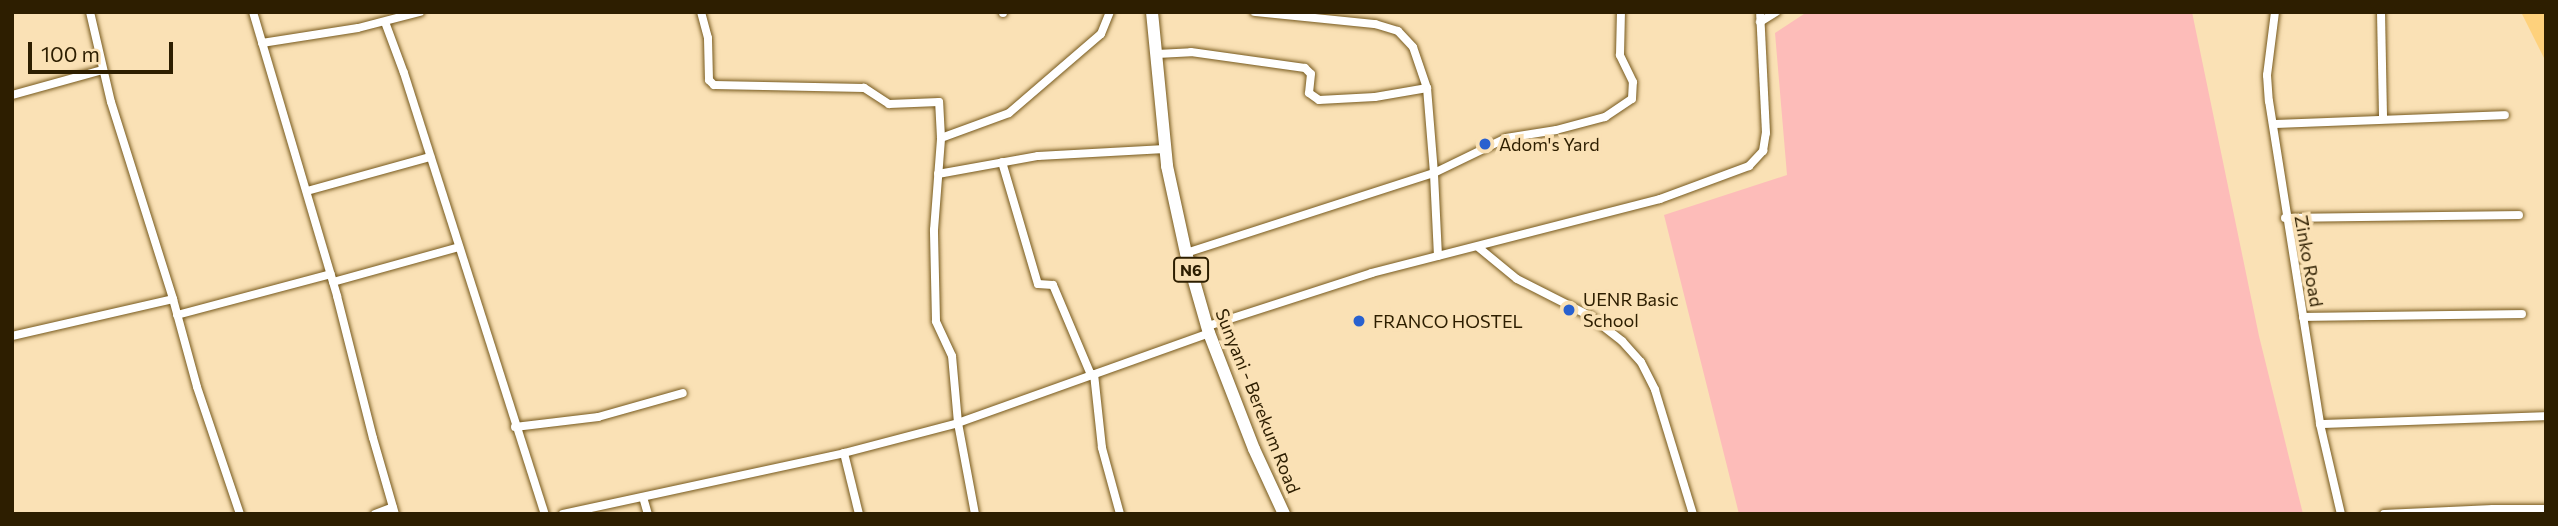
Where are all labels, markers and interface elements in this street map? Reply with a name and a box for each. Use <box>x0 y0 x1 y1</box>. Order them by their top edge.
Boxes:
scale bar <box>32 28 177 72</box>
text: 100 m <box>41 41 100 66</box>
place label: Adom's Yard <box>1499 133 1600 155</box>
marker: Adom's Yard <box>1477 136 1493 152</box>
street label: Zinko Road <box>2290 214 2328 308</box>
road number: N6 <box>1172 258 1210 282</box>
place label: UENR Basic School <box>1583 289 1679 332</box>
marker: UENR Basic School <box>1561 302 1577 318</box>
street label: Sunyani - Berekum Road <box>1211 306 1305 496</box>
place label: FRANCO HOSTEL <box>1373 310 1523 332</box>
marker: FRANCO HOSTEL <box>1351 313 1367 329</box>

